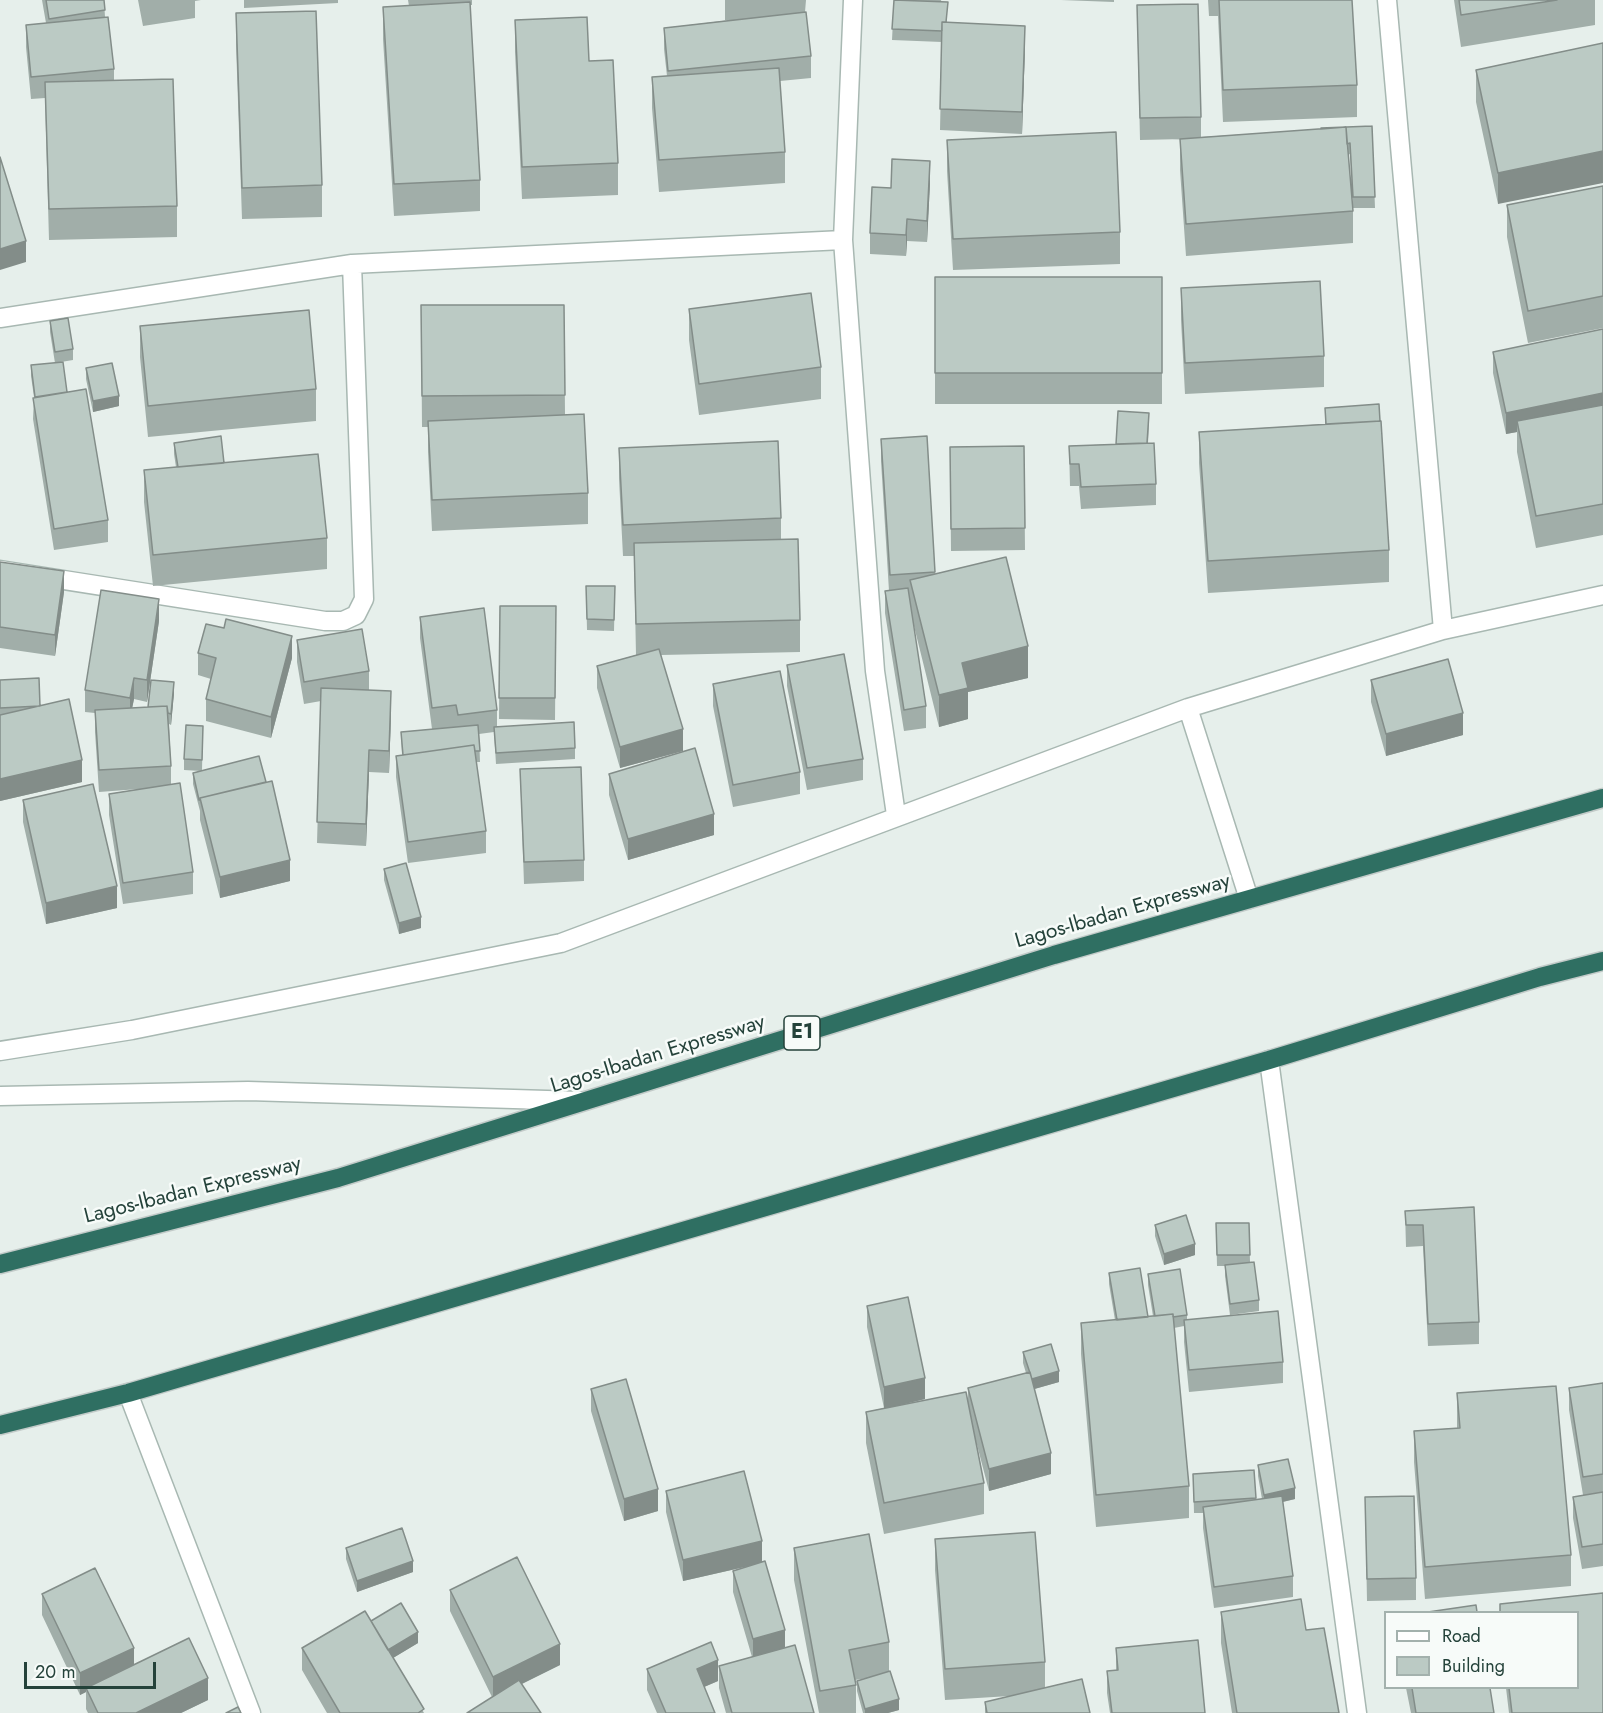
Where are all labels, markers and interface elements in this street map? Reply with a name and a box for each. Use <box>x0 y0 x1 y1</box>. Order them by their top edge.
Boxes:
street label: Lagos-Ibadan Expressway <box>1012 869 1234 955</box>
street label: Lagos-Ibadan Expressway <box>548 1010 768 1100</box>
road number: E1 <box>784 1016 820 1050</box>
street label: Lagos-Ibadan Expressway <box>82 1152 304 1230</box>
legend <box>1384 1611 1579 1689</box>
text: Road <box>1442 1623 1481 1649</box>
scale bar <box>27 1650 159 1688</box>
text: Building <box>1442 1653 1505 1679</box>
text: 20 m <box>35 1659 75 1685</box>

